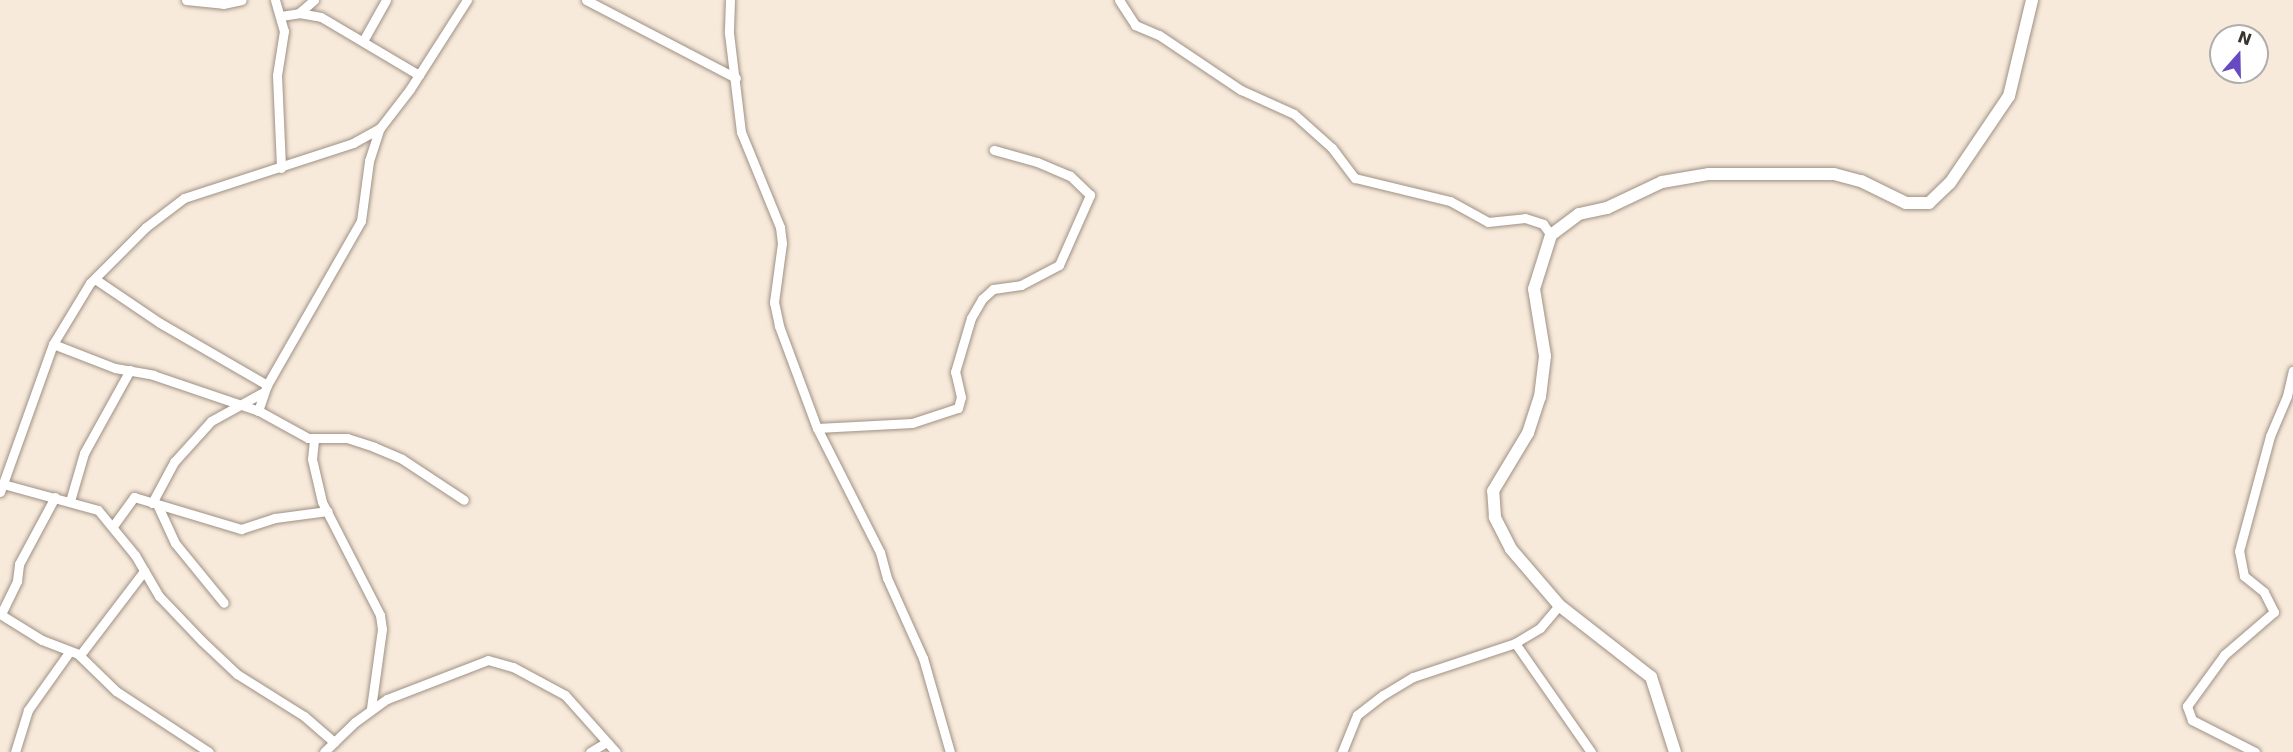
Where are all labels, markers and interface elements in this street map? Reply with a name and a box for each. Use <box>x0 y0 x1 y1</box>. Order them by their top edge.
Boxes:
north arrow <box>2209 24 2269 84</box>
text: N <box>2235 27 2254 50</box>

